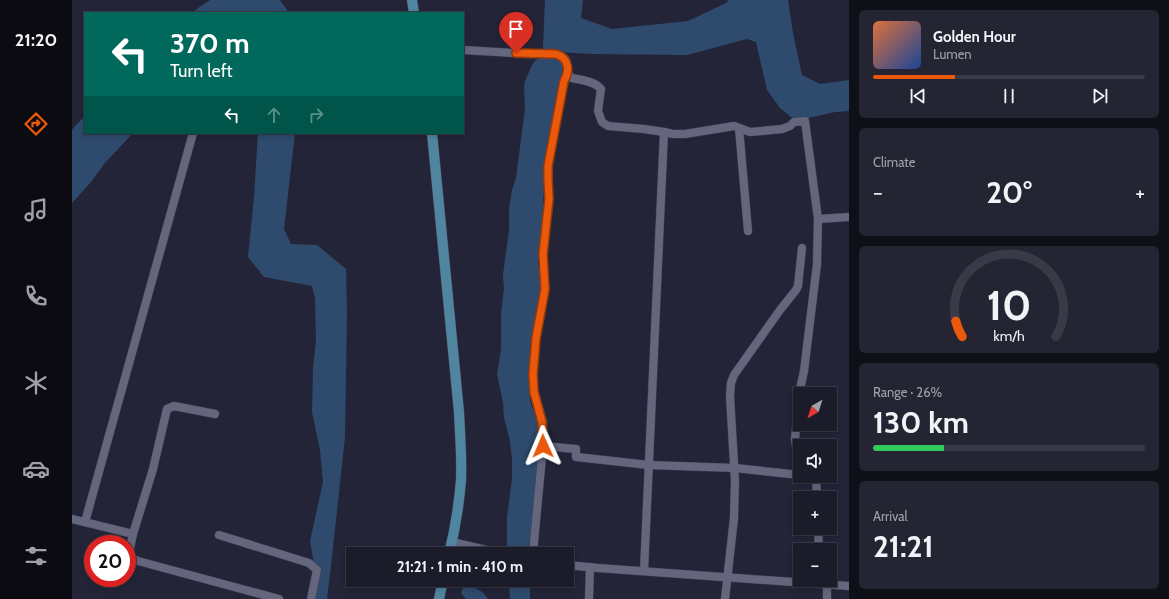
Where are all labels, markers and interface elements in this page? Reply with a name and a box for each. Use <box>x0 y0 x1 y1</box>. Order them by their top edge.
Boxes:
pin <box>499 12 533 53</box>
icon: arrive <box>505 18 527 40</box>
text: 370 m <box>170 26 250 60</box>
icon: left <box>104 28 156 80</box>
text: Golden Hour <box>933 28 1016 46</box>
text: 21:20 <box>15 29 57 51</box>
text: Lumen <box>933 46 972 62</box>
text: Turn left <box>170 60 233 82</box>
icon: previous <box>907 85 929 107</box>
icon: pause <box>998 85 1020 107</box>
icon: next <box>1089 85 1111 107</box>
icon: left <box>221 104 243 126</box>
icon: ahead <box>263 104 285 126</box>
icon: right <box>305 104 327 126</box>
icon: directions <box>22 110 50 138</box>
text: Climate <box>873 154 915 170</box>
text: 20° <box>986 174 1032 211</box>
text: − <box>873 179 883 206</box>
text: + <box>1135 179 1145 206</box>
icon: music <box>22 196 50 224</box>
text: 10 <box>987 280 1031 330</box>
icon: phone <box>22 282 50 310</box>
text: km/h <box>993 327 1025 345</box>
icon: climate <box>22 369 50 397</box>
text: Range · 26% <box>873 384 942 400</box>
north arrow <box>793 387 837 431</box>
map controls <box>793 387 837 587</box>
text: 130 km <box>873 404 969 441</box>
position arrow <box>522 425 564 467</box>
button: sound <box>793 439 837 483</box>
icon: car <box>22 455 50 483</box>
button: + <box>793 491 837 535</box>
text: Arrival <box>873 508 908 524</box>
text: 21:21 <box>873 528 934 565</box>
speed limit sign: 20 <box>84 535 136 587</box>
icon: filters <box>22 542 50 570</box>
button: − <box>793 543 837 587</box>
text: 21:21 · 1 min · 410 m <box>397 558 523 576</box>

